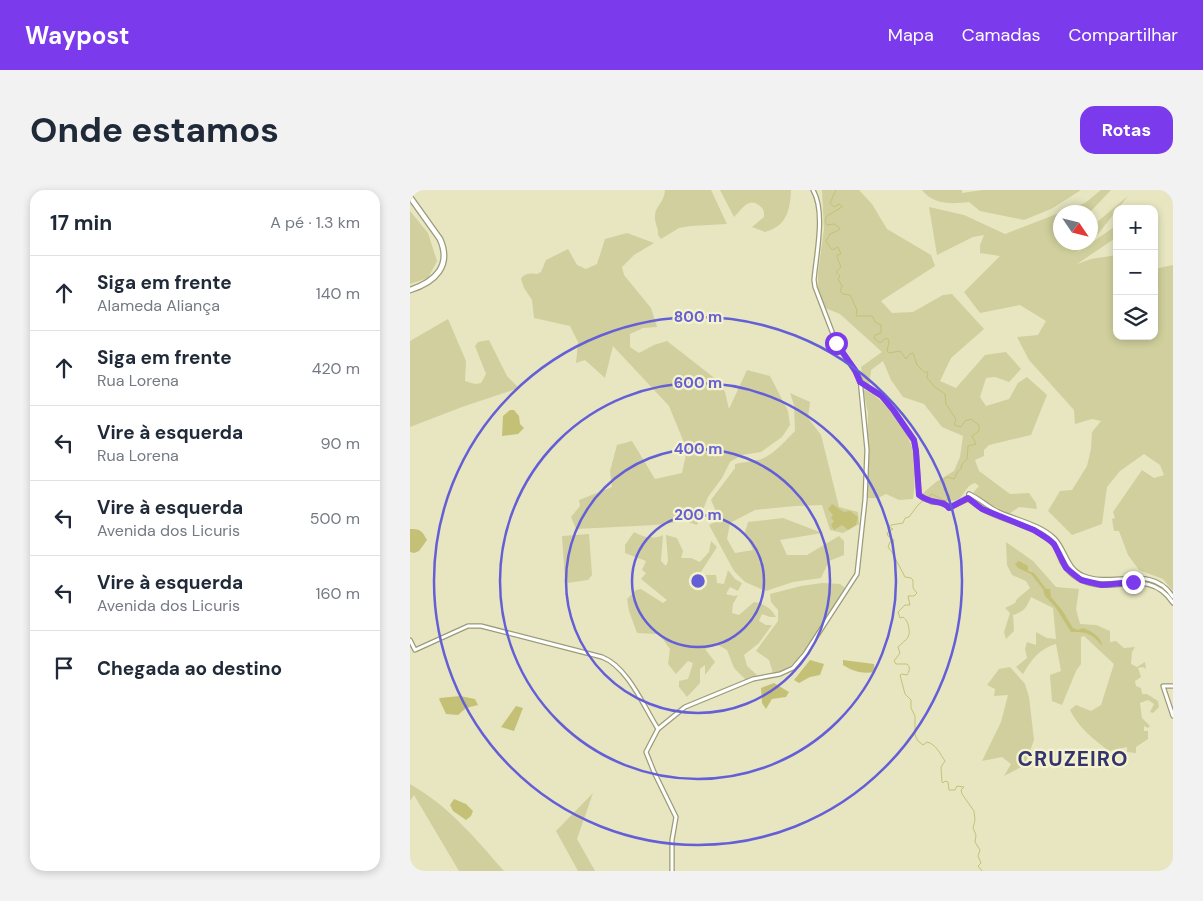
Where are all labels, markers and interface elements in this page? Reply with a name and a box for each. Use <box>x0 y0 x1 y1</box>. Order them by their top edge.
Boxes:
text: Waypost <box>25 20 129 51</box>
text: Mapa <box>888 23 934 47</box>
text: Camadas <box>962 23 1040 47</box>
text: Compartilhar <box>1068 23 1178 47</box>
button: Rotas <box>1080 106 1173 154</box>
text: Onde estamos <box>30 107 279 153</box>
north arrow <box>1053 205 1098 250</box>
map controls <box>1113 205 1158 340</box>
button: + <box>1113 205 1158 250</box>
text: 17 min <box>50 209 112 237</box>
text: A pé · 1.3 km <box>270 212 360 233</box>
button: − <box>1113 250 1158 295</box>
text: Siga em frente <box>97 270 232 295</box>
icon: ahead <box>50 279 78 307</box>
text: 140 m <box>316 283 360 304</box>
text: Alameda Aliança <box>97 295 220 316</box>
button: layers <box>1113 295 1158 340</box>
text: 800 m <box>674 307 722 327</box>
route start <box>825 332 848 355</box>
text: Siga em frente <box>97 345 232 370</box>
icon: ahead <box>50 354 78 382</box>
text: 420 m <box>312 358 360 379</box>
text: Rua Lorena <box>97 370 179 391</box>
text: 600 m <box>674 373 722 393</box>
text: Vire à esquerda <box>97 420 243 445</box>
icon: left <box>50 429 78 457</box>
text: 90 m <box>320 433 360 454</box>
text: 400 m <box>674 439 722 459</box>
text: Rua Lorena <box>97 445 179 466</box>
text: Vire à esquerda <box>97 495 243 520</box>
icon: left <box>50 504 78 532</box>
text: 200 m <box>674 505 722 525</box>
text: 500 m <box>310 508 360 529</box>
text: Avenida dos Licuris <box>97 520 240 541</box>
text: Vire à esquerda <box>97 570 243 595</box>
route end <box>1122 571 1145 594</box>
centre of rings <box>689 572 707 590</box>
icon: left <box>50 579 78 607</box>
text: 160 m <box>316 583 360 604</box>
text: Avenida dos Licuris <box>97 595 240 616</box>
icon: arrive <box>50 654 78 682</box>
text: Chegada ao destino <box>97 656 282 681</box>
district label: CRUZEIRO <box>1018 745 1128 773</box>

